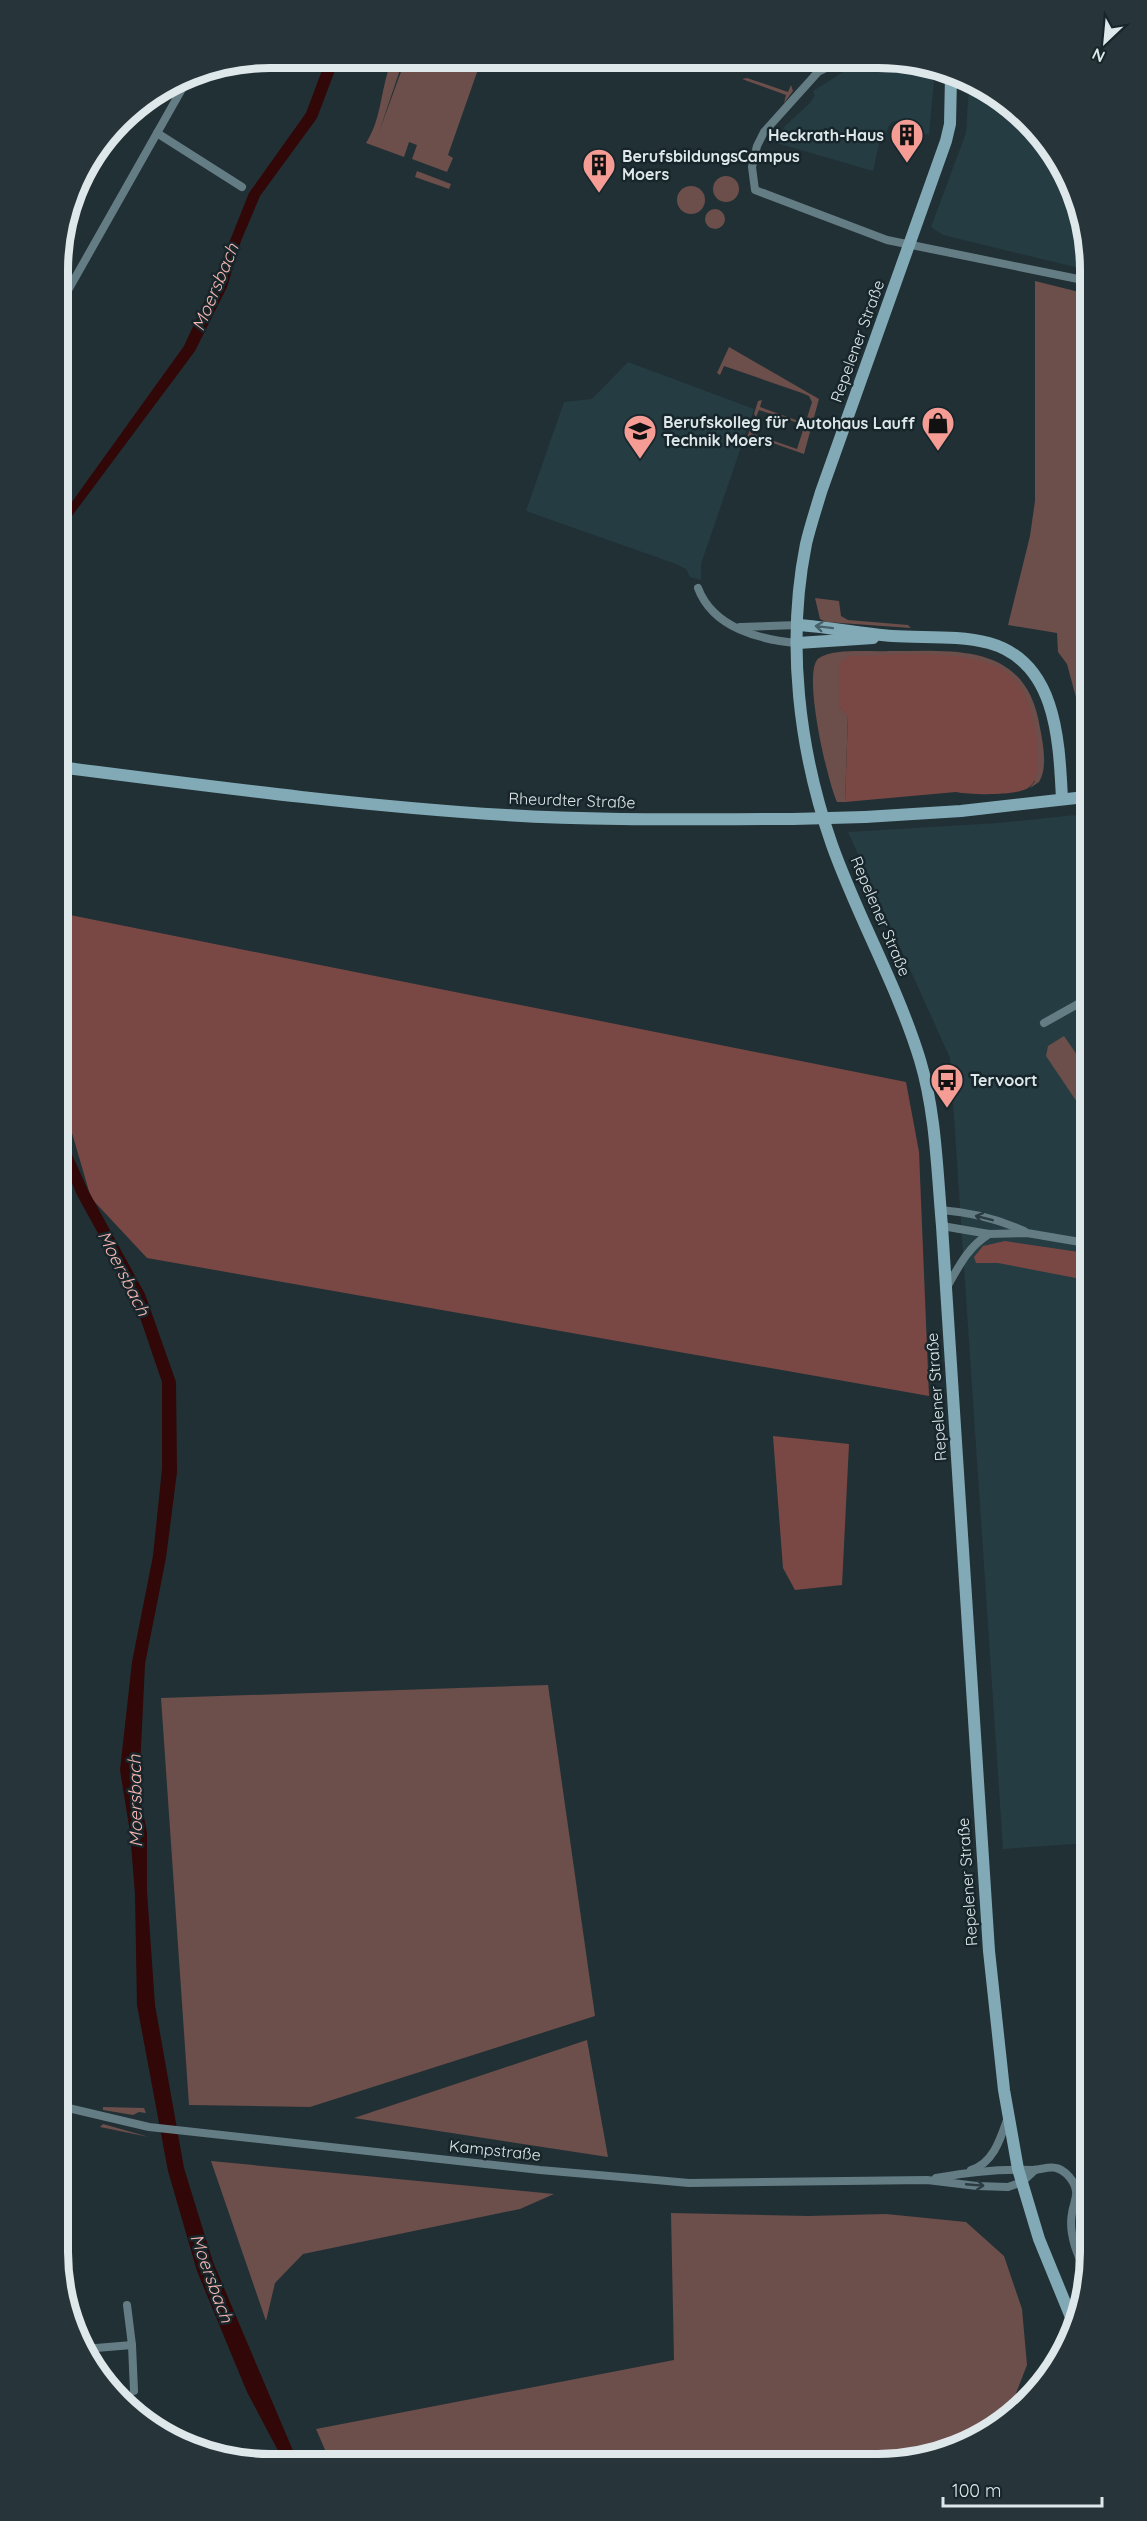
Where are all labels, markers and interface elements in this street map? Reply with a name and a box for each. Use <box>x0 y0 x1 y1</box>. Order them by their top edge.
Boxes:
north arrow <box>1075 12 1135 72</box>
text: N <box>1089 44 1108 67</box>
building icon: Heckrath-Haus <box>889 117 925 164</box>
place label: Heckrath-Haus <box>768 125 884 145</box>
place label: BerufsbildungsCampus Moers <box>622 146 800 184</box>
building icon: BerufsbildungsCampus Moers <box>581 147 617 194</box>
water label: Moersbach <box>186 239 244 334</box>
street label: Repelener Straße <box>826 277 888 405</box>
shop icon: Autohaus Lauff <box>920 405 956 452</box>
place label: Berufskolleg für Technik Moers <box>663 412 789 450</box>
school or university icon: Berufskolleg für Technik Moers <box>622 413 658 460</box>
place label: Autohaus Lauff <box>796 413 915 433</box>
one-way arrow <box>814 622 834 633</box>
street label: Rheurdter Straße <box>508 788 636 812</box>
street label: Repelener Straße <box>847 853 915 979</box>
bus stop icon: Tervoort <box>929 1062 965 1109</box>
place label: Tervoort <box>970 1070 1038 1090</box>
one-way arrow <box>975 1211 994 1223</box>
water label: Moersbach <box>93 1226 156 1320</box>
street label: Repelener Straße <box>922 1332 950 1462</box>
water label: Moersbach <box>123 1754 147 1848</box>
street label: Repelener Straße <box>953 1817 981 1947</box>
street label: Kampstraße <box>448 2135 542 2165</box>
one-way arrow <box>964 2180 984 2191</box>
water label: Moersbach <box>185 2231 239 2326</box>
scale bar <box>943 2470 1102 2508</box>
text: 100 m <box>952 2479 1001 2502</box>

